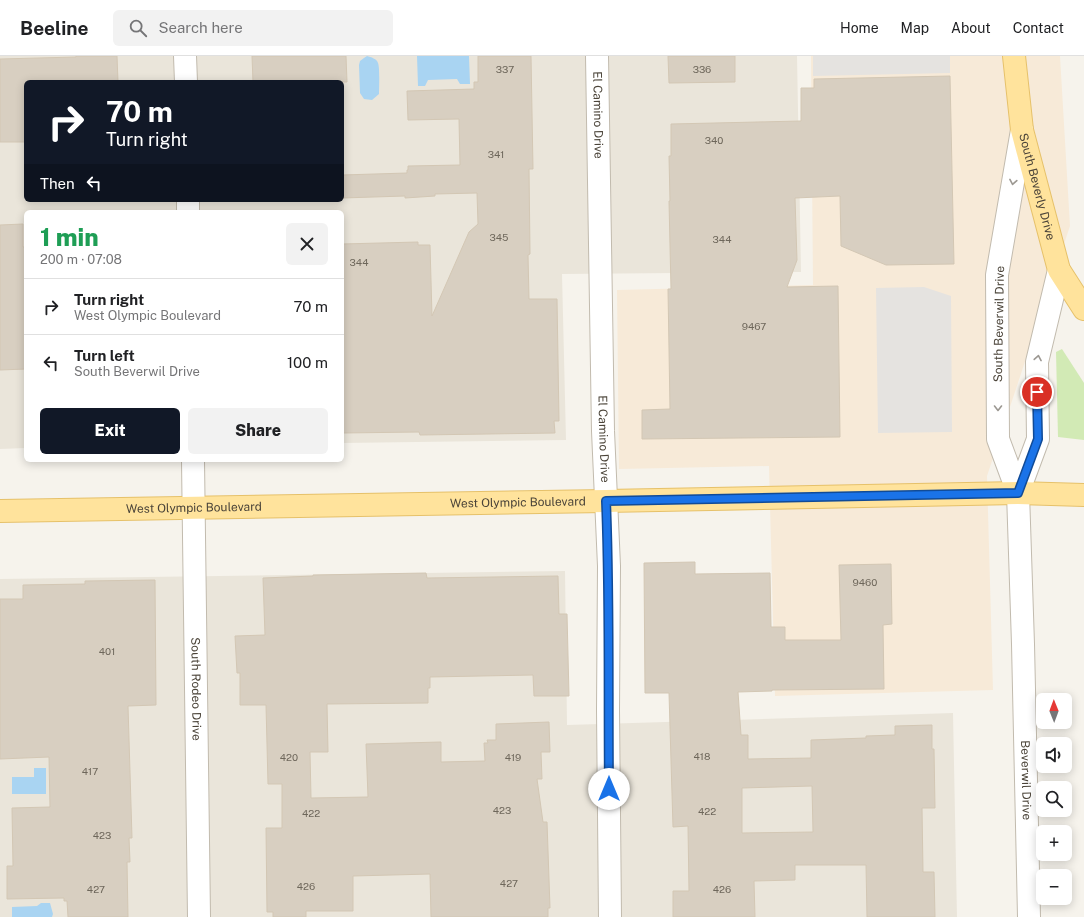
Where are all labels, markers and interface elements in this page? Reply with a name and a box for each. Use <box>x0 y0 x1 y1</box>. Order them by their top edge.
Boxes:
search box <box>113 10 393 46</box>
text: Beeline <box>20 17 89 39</box>
icon: search <box>127 17 149 39</box>
text: Search here <box>159 19 243 36</box>
text: Home <box>840 20 879 36</box>
text: Map <box>901 20 929 36</box>
text: About <box>951 20 991 36</box>
text: Contact <box>1013 20 1064 36</box>
house number: 337 <box>496 63 514 75</box>
house number: 336 <box>693 63 711 75</box>
street label: El Camino Drive <box>590 71 606 159</box>
text: 70 m <box>106 95 173 128</box>
icon: right <box>40 96 92 148</box>
text: Turn right <box>106 129 188 150</box>
street label: South Beverly Drive <box>1016 132 1058 242</box>
house number: 340 <box>705 134 723 146</box>
house number: 341 <box>488 148 504 160</box>
icon: left <box>83 172 105 194</box>
text: Then <box>40 175 75 192</box>
one-way arrow <box>1009 179 1018 185</box>
text: 1 min <box>40 223 99 251</box>
button: close <box>286 223 328 265</box>
house number: 345 <box>490 231 508 243</box>
house number: 344 <box>713 233 731 245</box>
text: 200 m · 07:08 <box>40 252 122 267</box>
house number: 344 <box>350 256 368 268</box>
street label: South Beverwil Drive <box>991 266 1007 382</box>
text: Turn right <box>74 291 144 308</box>
icon: right <box>40 296 62 318</box>
text: 70 m <box>293 298 328 315</box>
text: West Olympic Boulevard <box>74 308 221 323</box>
house number: 9467 <box>742 320 766 332</box>
text: Turn left <box>74 347 135 364</box>
icon: left <box>40 352 62 374</box>
text: 100 m <box>287 354 328 371</box>
one-way arrow <box>1033 355 1042 361</box>
text: South Beverwil Drive <box>74 364 200 379</box>
pin <box>1020 375 1054 409</box>
icon: arrive <box>1026 381 1048 403</box>
street label: El Camino Drive <box>595 395 612 483</box>
one-way arrow <box>994 405 1002 411</box>
button: Exit <box>40 408 180 454</box>
button: Share <box>188 408 328 454</box>
street label: West Olympic Boulevard <box>450 494 586 511</box>
street label: West Olympic Boulevard <box>126 500 262 516</box>
house number: 9460 <box>853 576 877 588</box>
street label: South Rodeo Drive <box>188 637 204 741</box>
house number: 401 <box>99 645 115 657</box>
north arrow <box>1036 693 1072 729</box>
map controls <box>1036 693 1072 905</box>
button: sound <box>1036 737 1072 773</box>
street label: Beverwil Drive <box>1018 740 1034 821</box>
house number: 418 <box>694 750 710 762</box>
house number: 420 <box>280 751 298 763</box>
house number: 419 <box>505 751 521 763</box>
house number: 417 <box>82 765 98 777</box>
position arrow <box>588 768 630 810</box>
button: search <box>1036 781 1072 817</box>
house number: 423 <box>493 804 511 816</box>
house number: 422 <box>698 805 716 817</box>
house number: 422 <box>302 807 320 819</box>
button: + <box>1036 825 1072 861</box>
house number: 423 <box>93 829 111 841</box>
button: − <box>1036 869 1072 905</box>
house number: 427 <box>500 877 518 889</box>
house number: 426 <box>297 880 315 892</box>
house number: 427 <box>87 883 105 895</box>
house number: 426 <box>713 883 731 895</box>

